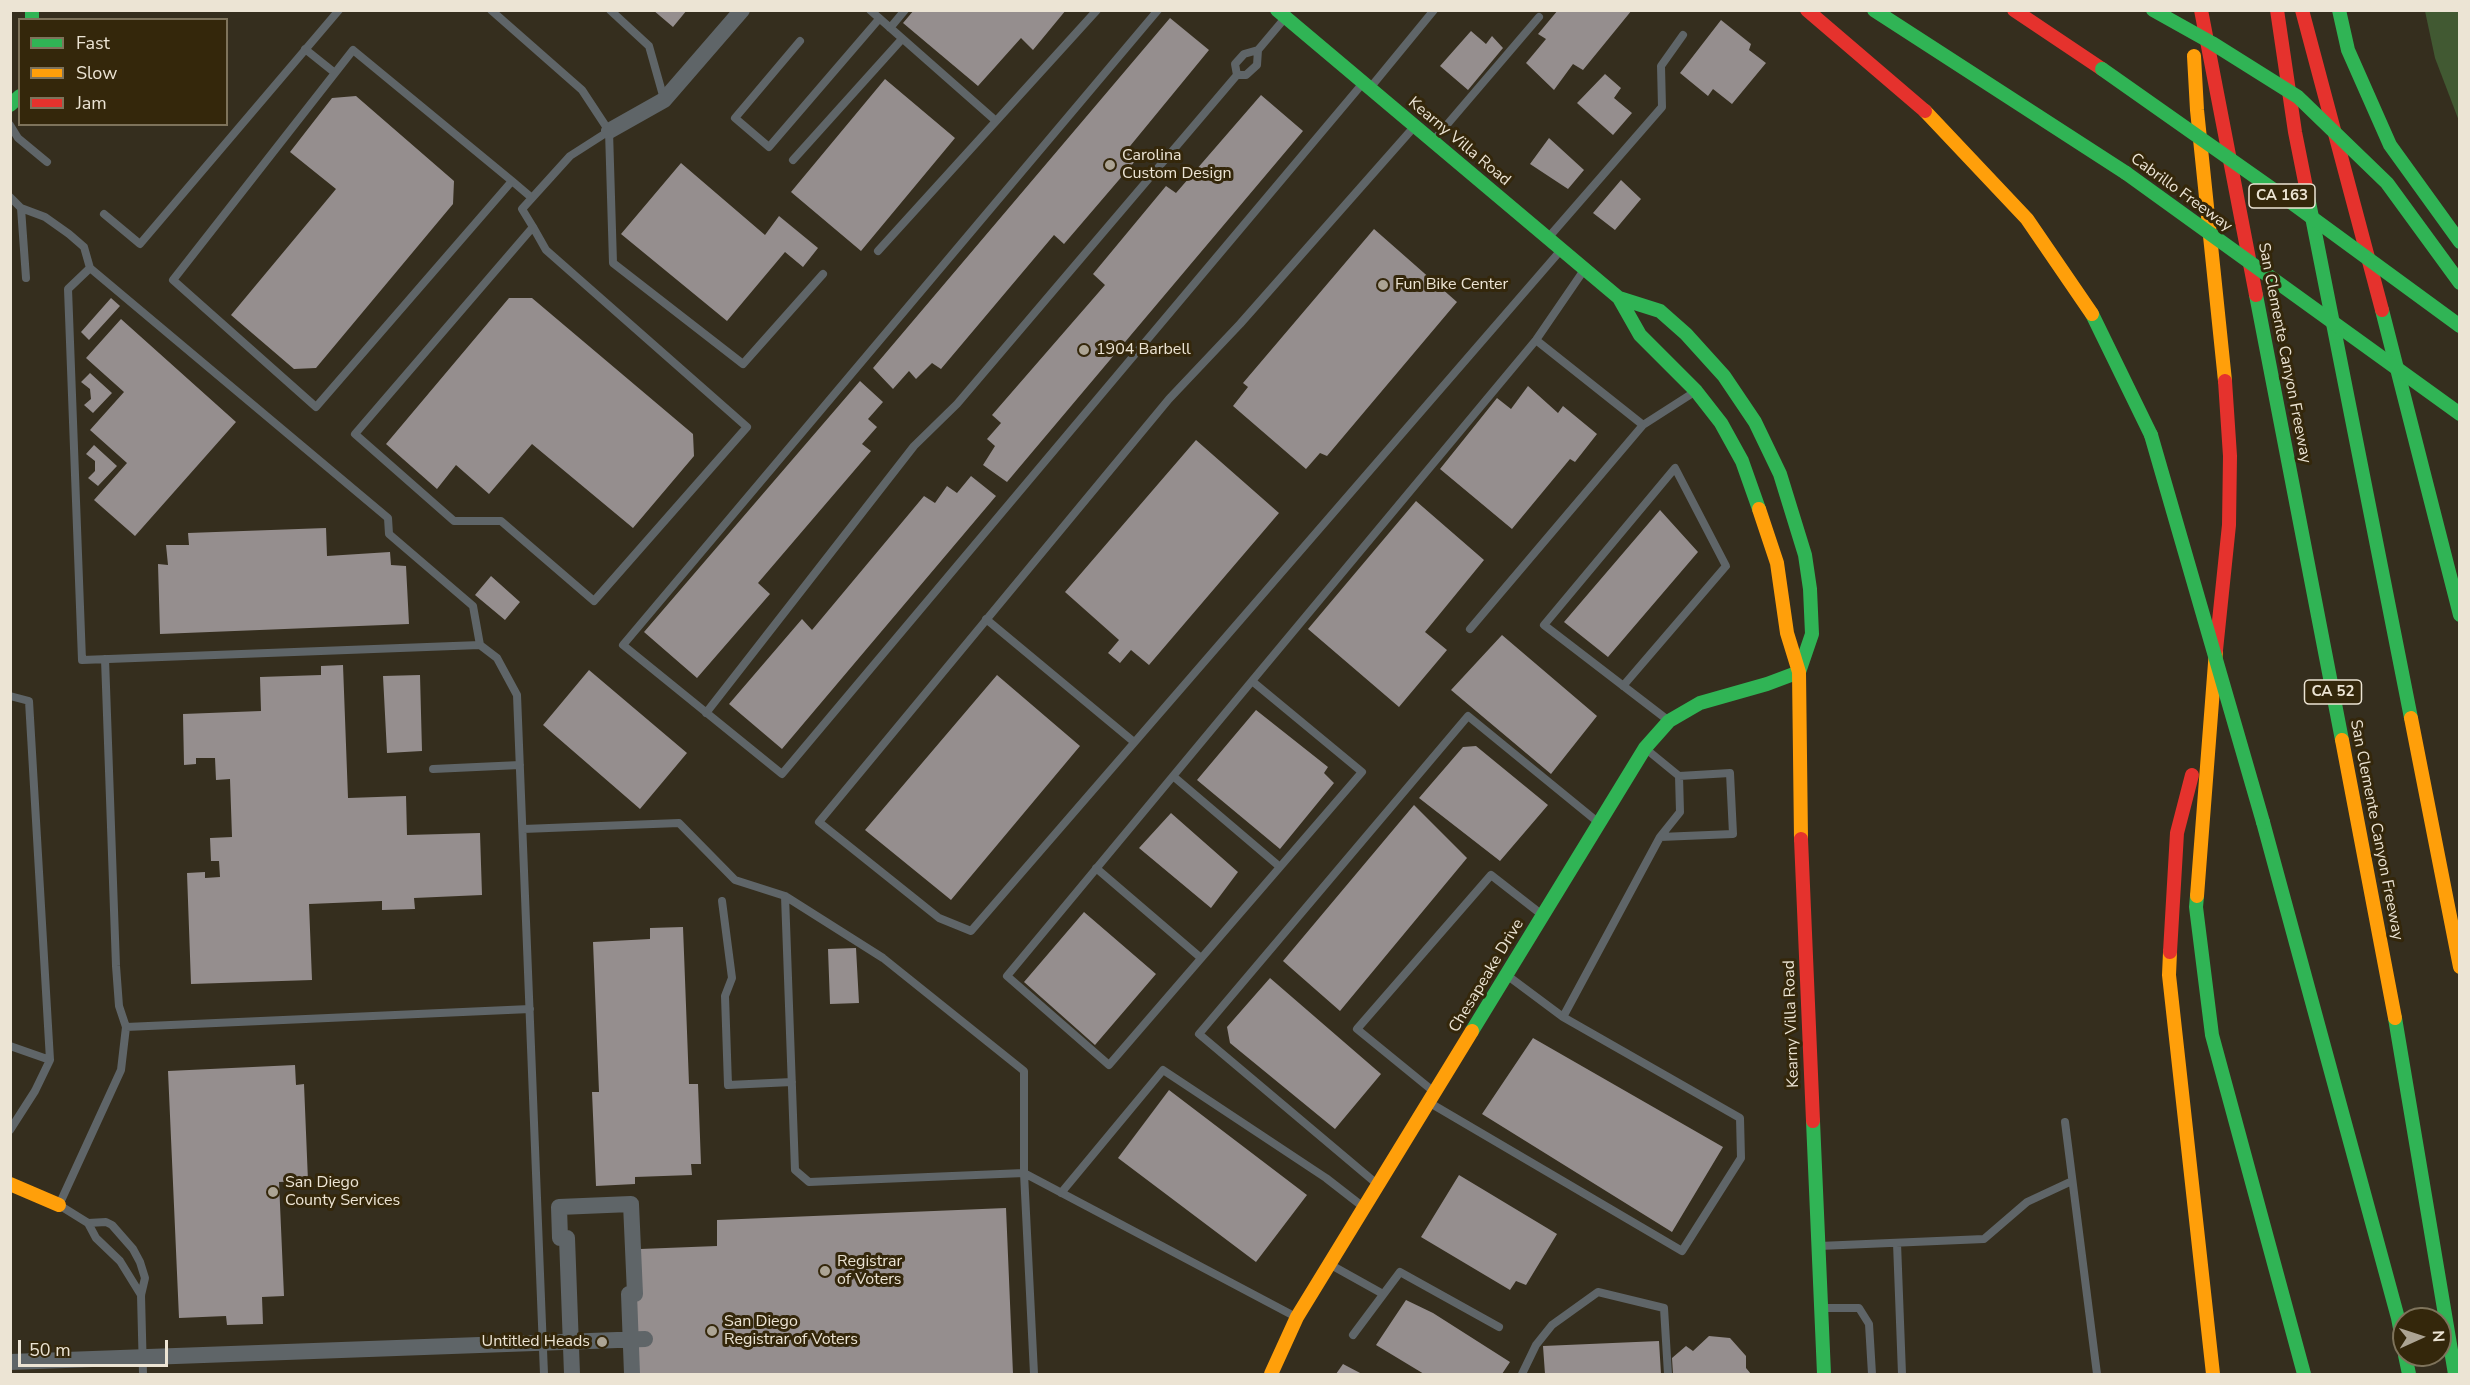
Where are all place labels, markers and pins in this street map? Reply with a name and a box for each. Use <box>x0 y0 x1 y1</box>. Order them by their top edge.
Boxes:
place label: Carolina Custom Design <box>1122 146 1232 184</box>
marker: Carolina Custom Design <box>1103 158 1117 172</box>
place label: Fun Bike Center <box>1395 275 1508 295</box>
marker: Fun Bike Center <box>1376 278 1390 292</box>
place label: 1904 Barbell <box>1096 340 1191 360</box>
marker: 1904 Barbell <box>1077 343 1091 357</box>
place label: San Diego County Services <box>285 1173 400 1211</box>
marker: San Diego County Services <box>266 1185 280 1199</box>
place label: Registrar of Voters <box>837 1252 902 1290</box>
marker: Registrar of Voters <box>818 1264 832 1278</box>
place label: San Diego Registrar of Voters <box>724 1312 858 1350</box>
marker: San Diego Registrar of Voters <box>705 1324 719 1338</box>
place label: Untitled Heads <box>482 1332 590 1352</box>
marker: Untitled Heads <box>595 1335 609 1349</box>

